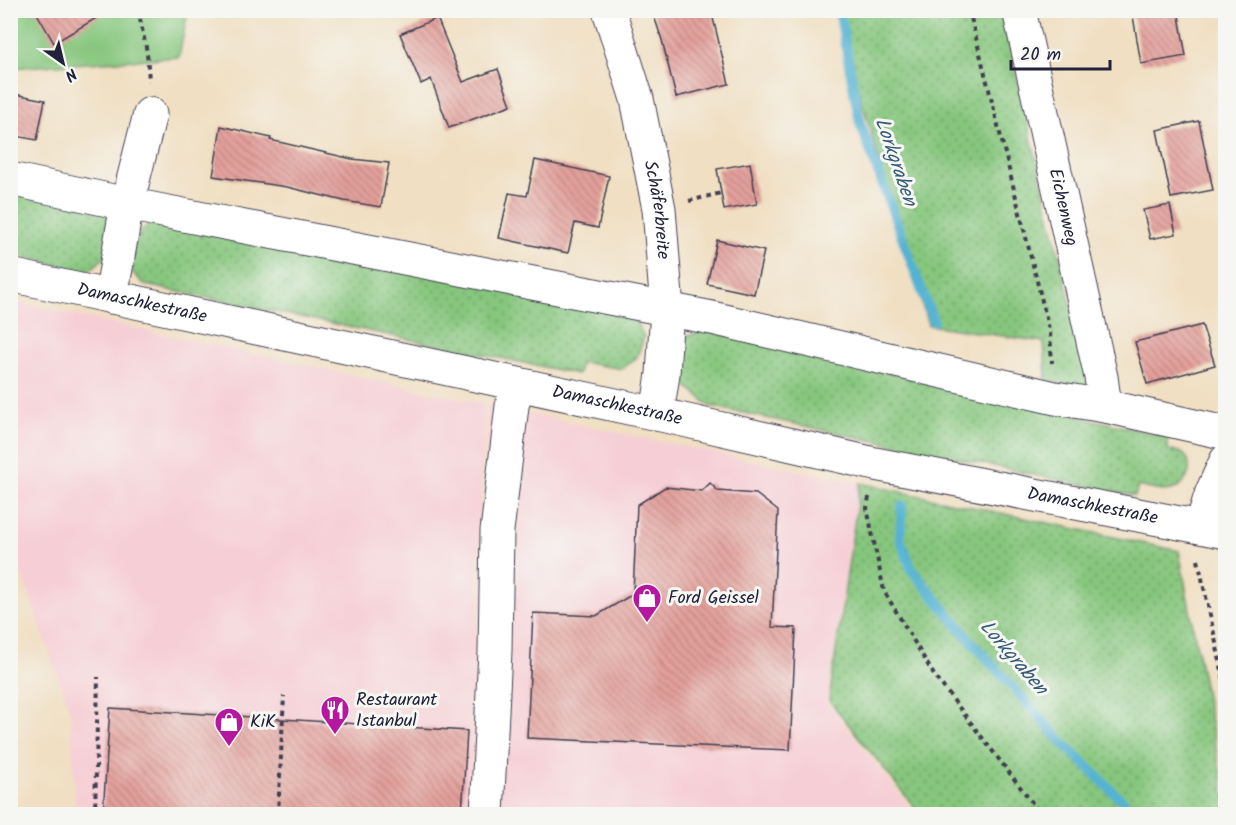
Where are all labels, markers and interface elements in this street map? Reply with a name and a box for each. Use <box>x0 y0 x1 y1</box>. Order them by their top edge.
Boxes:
north arrow <box>33 33 93 93</box>
scale bar <box>1011 33 1110 71</box>
text: 20 m <box>1020 41 1061 70</box>
text: N <box>59 61 82 87</box>
water label: Lorkgraben <box>865 113 925 212</box>
street label: Schäferbreite <box>635 158 677 260</box>
street label: Eichenweg <box>1040 165 1086 249</box>
street label: Damaschkestraße <box>74 275 210 331</box>
street label: Damaschkestraße <box>549 377 685 434</box>
street label: Damaschkestraße <box>1025 479 1160 533</box>
shop icon: Ford Geissel <box>631 582 663 624</box>
place label: Ford Geissel <box>668 584 760 613</box>
water label: Lorkgraben <box>971 613 1056 704</box>
place label: Restaurant Istanbul <box>356 686 438 736</box>
restaurant icon: Restaurant Istanbul <box>319 694 351 736</box>
shop icon: KiK <box>213 706 245 748</box>
place label: KiK <box>250 708 276 737</box>

